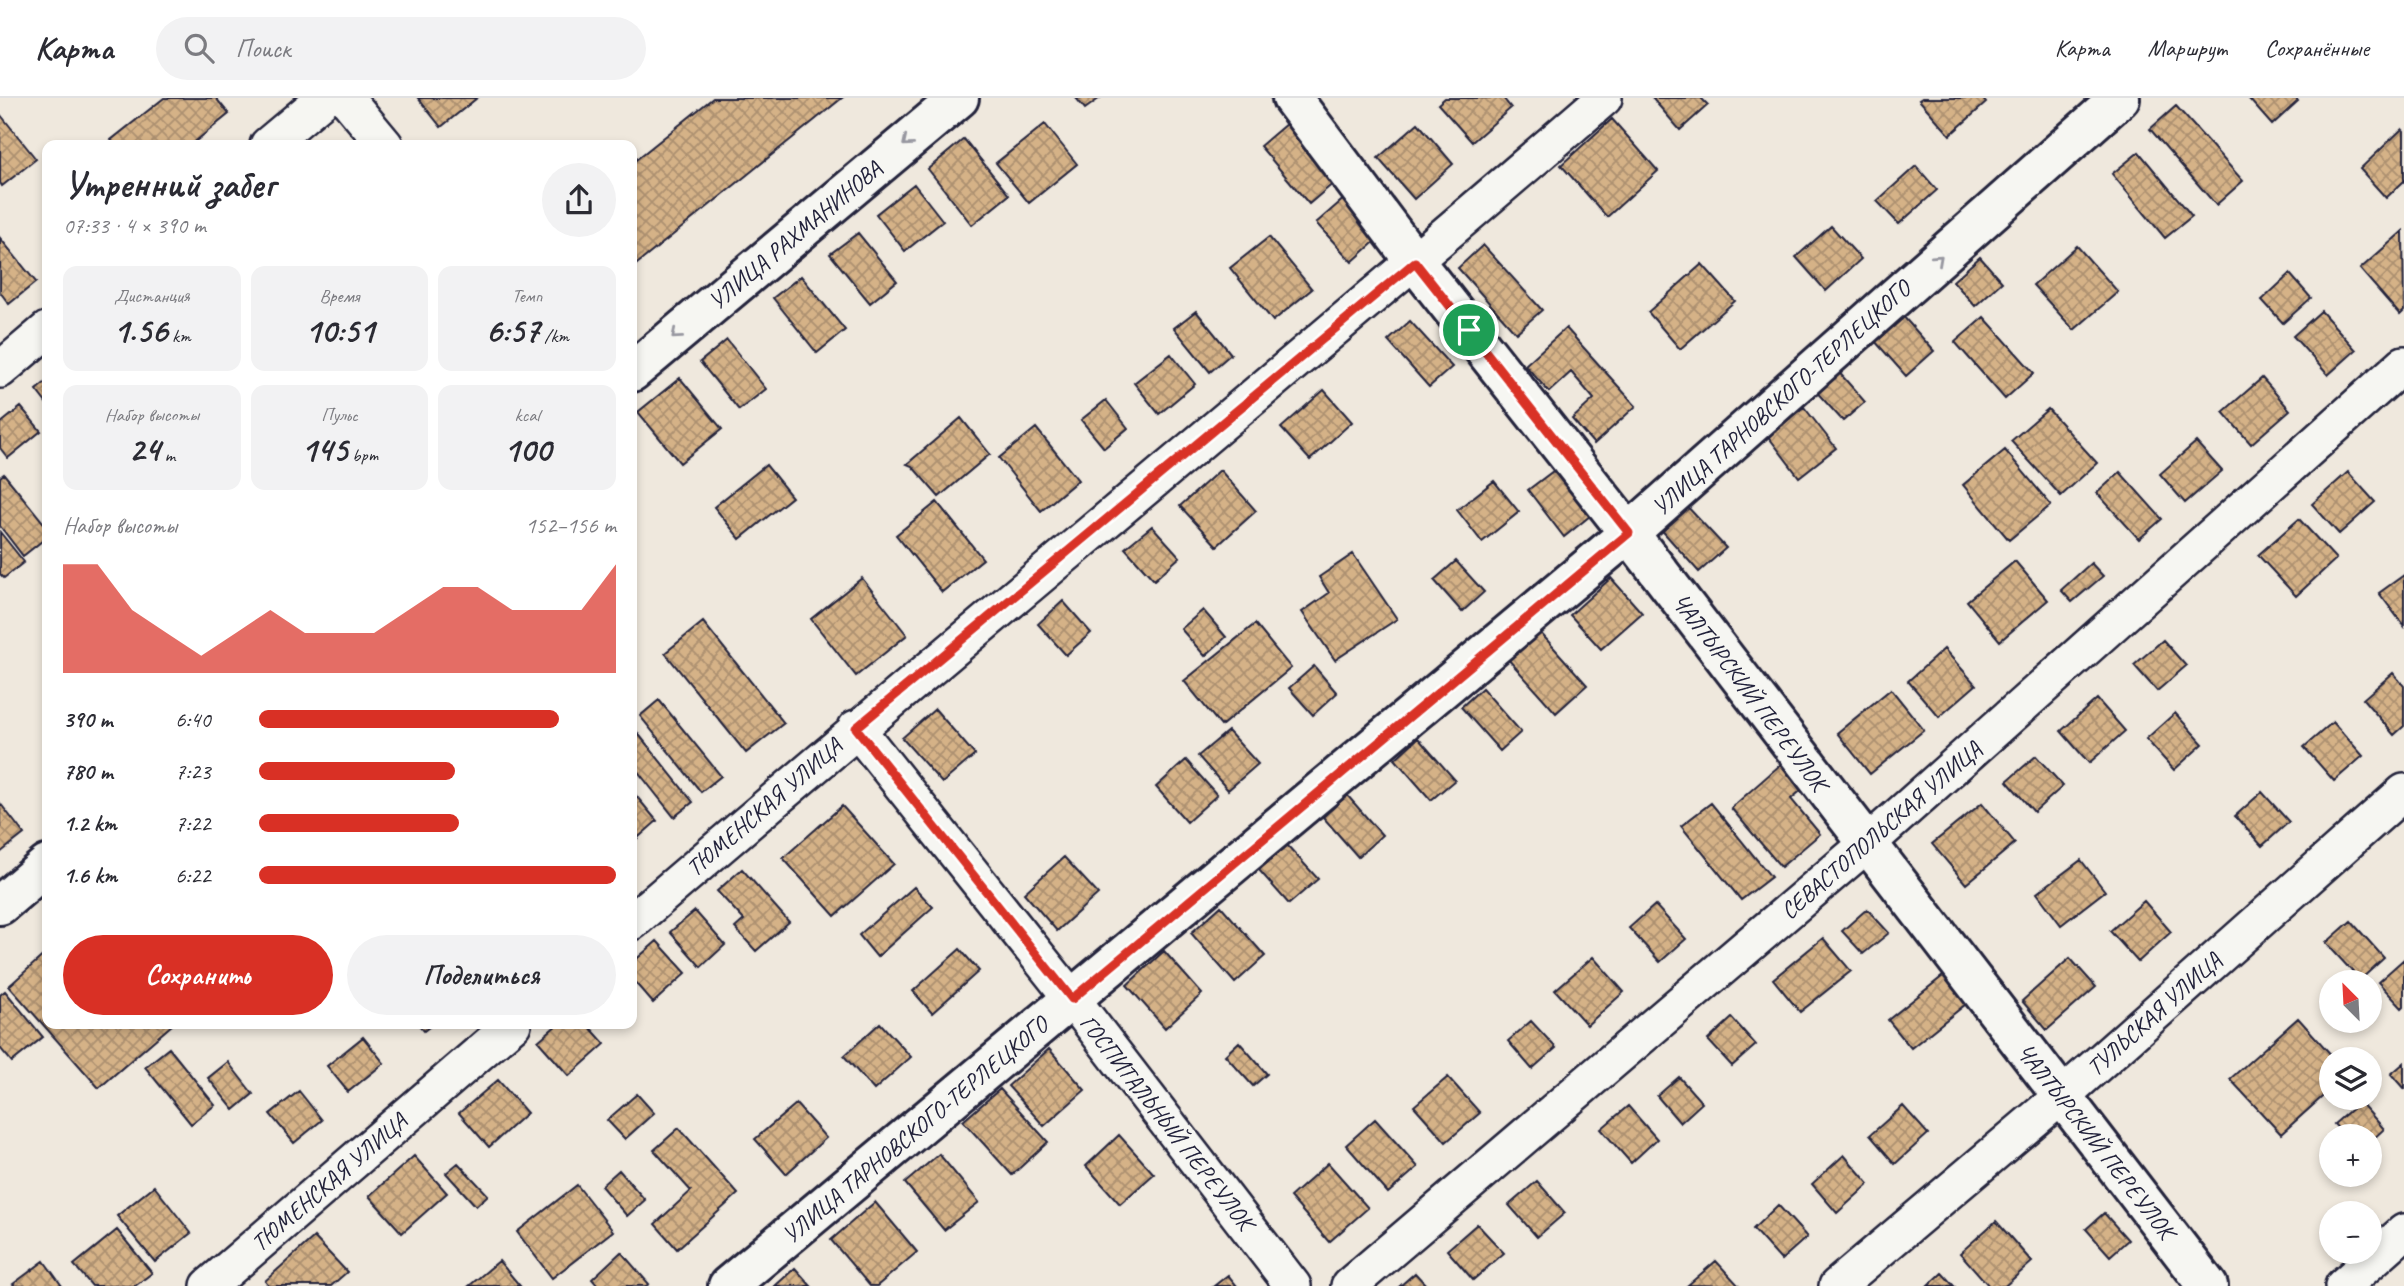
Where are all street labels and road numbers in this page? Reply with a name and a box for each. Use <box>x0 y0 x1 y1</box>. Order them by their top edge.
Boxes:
street label: УЛИЦА РАХМАНИНОВА <box>702 153 888 316</box>
street label: УЛИЦА ТАРНОВСКОГО-ТЕРЛЕЦКОГО <box>1646 272 1919 522</box>
street label: ЧАЛТЫРСКИЙ ПЕРЕУЛОК <box>1666 587 1837 801</box>
street label: ТЮМЕНСКАЯ УЛИЦА <box>680 731 849 883</box>
street label: СЕВАСТОПОЛЬСКАЯ УЛИЦА <box>1774 734 1989 926</box>
street label: ТУЛЬСКАЯ УЛИЦА <box>2080 945 2228 1083</box>
street label: УЛИЦА ТАРНОВСКОГО-ТЕРЛЕЦКОГО <box>776 1008 1056 1250</box>
street label: ГОСПИТАЛЬНЫЙ ПЕРЕУЛОК <box>1074 1008 1264 1240</box>
street label: ЧАЛТЫРСКИЙ ПЕРЕУЛОК <box>2010 1037 2185 1249</box>
street label: ТЮМЕНСКАЯ УЛИЦА <box>245 1106 414 1258</box>

